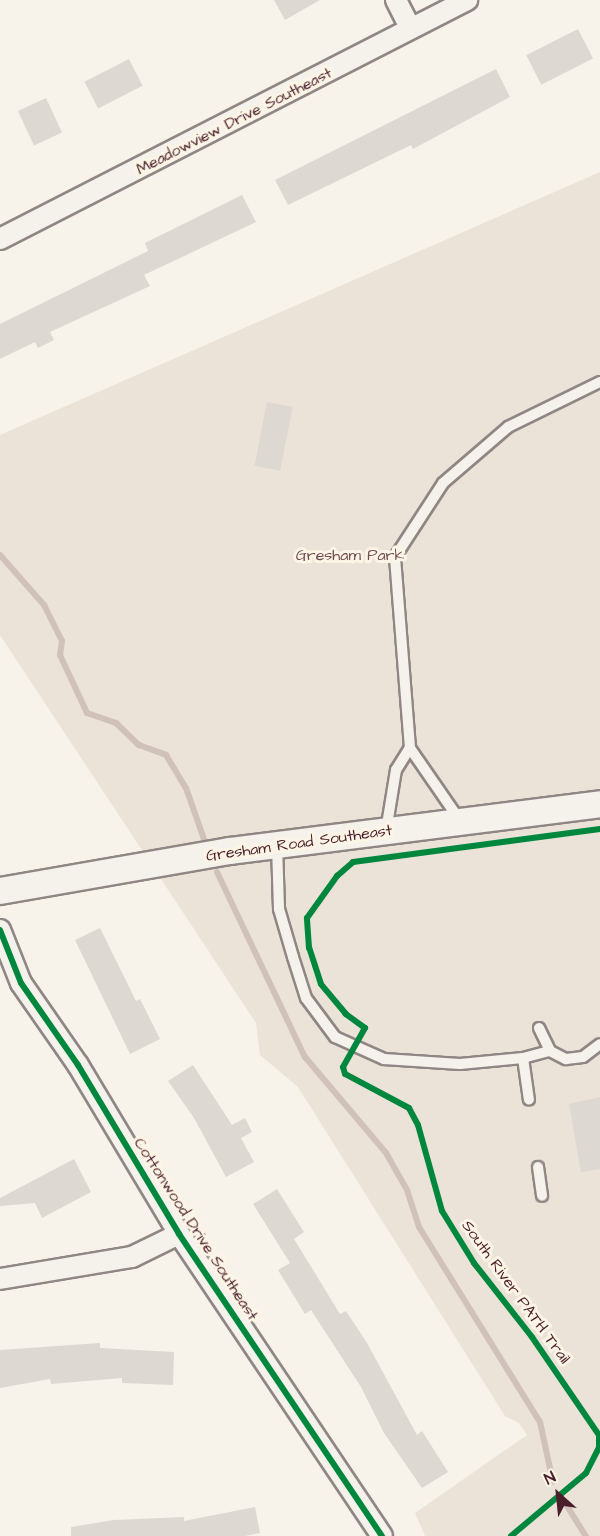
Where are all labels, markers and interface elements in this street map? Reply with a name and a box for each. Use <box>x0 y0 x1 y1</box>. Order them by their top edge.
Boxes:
street label: Meadowview Drive Southeast <box>133 63 335 179</box>
park label: Gresham Park <box>296 545 404 565</box>
street label: Gresham Road Southeast <box>205 820 393 866</box>
street label: Cottonwood Drive Southeast <box>130 1134 262 1324</box>
street label: South River PATH Trail <box>458 1217 574 1367</box>
north arrow <box>528 1464 588 1524</box>
text: N <box>540 1466 559 1490</box>

